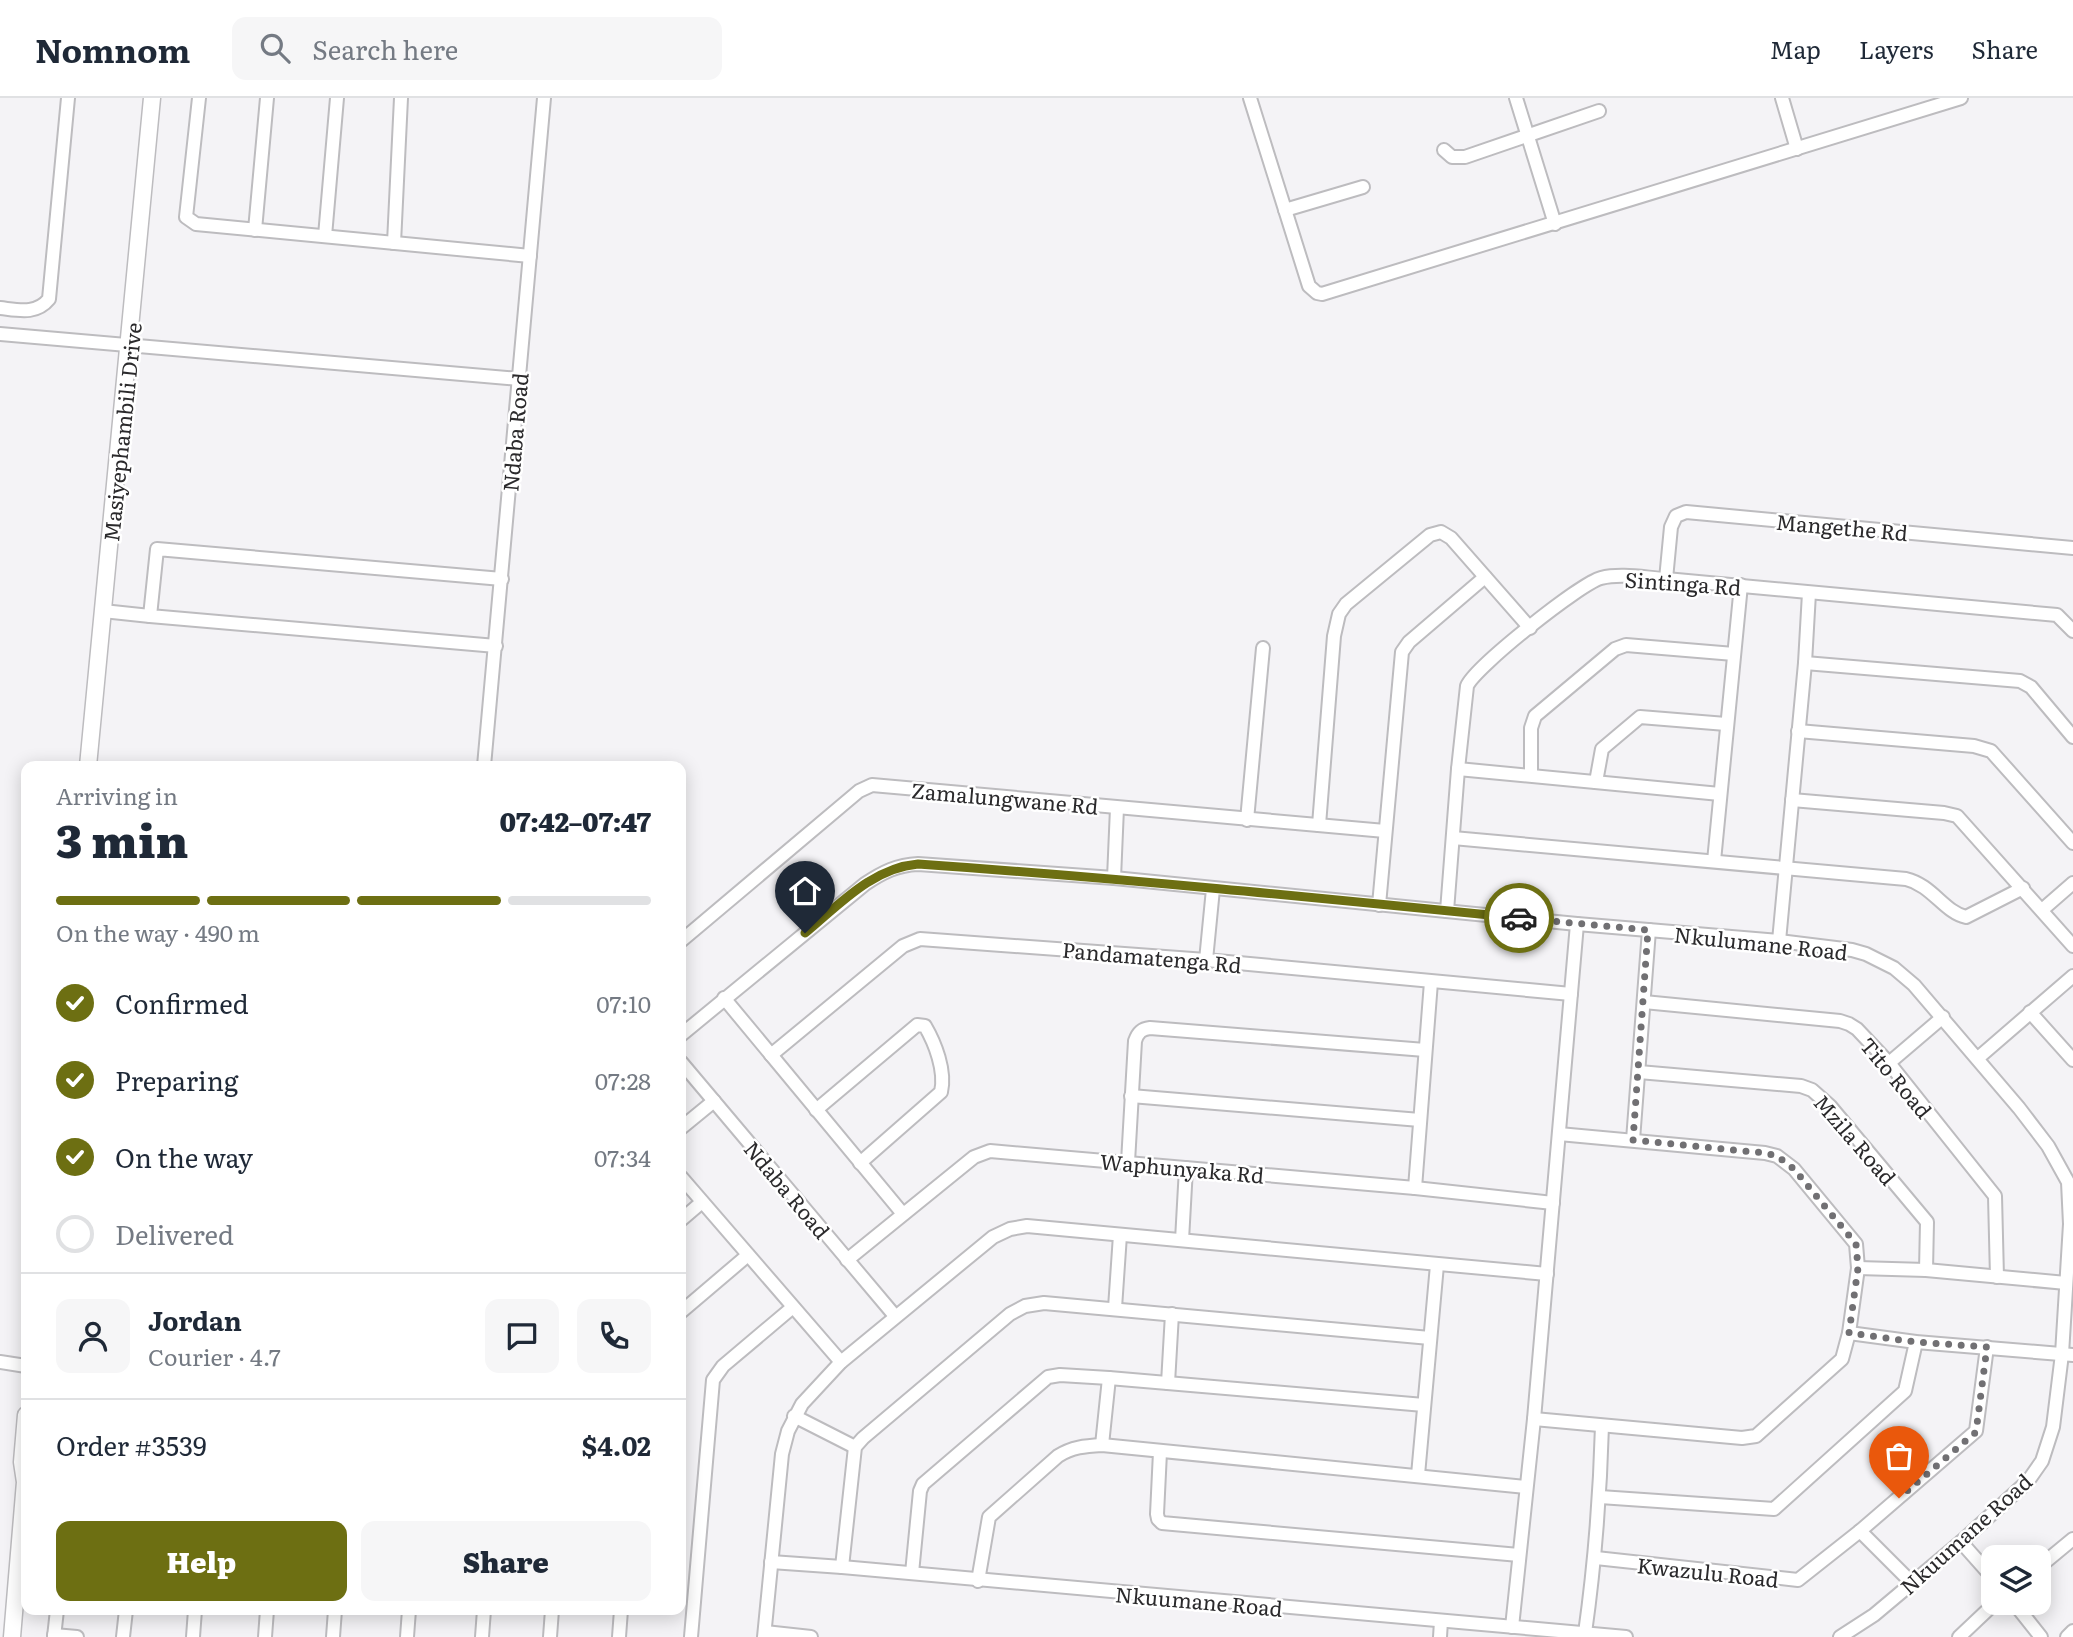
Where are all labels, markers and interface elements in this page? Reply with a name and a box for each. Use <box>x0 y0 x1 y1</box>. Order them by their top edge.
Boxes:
search box <box>232 17 722 80</box>
text: Nomnom <box>35 24 190 73</box>
icon: search <box>256 29 294 67</box>
text: Search here <box>312 29 458 68</box>
text: Map <box>1770 31 1821 66</box>
text: Layers <box>1859 31 1933 66</box>
text: Share <box>1971 31 2038 66</box>
street label: Masiyephambili Drive <box>94 321 148 543</box>
street label: Ndaba Road <box>493 371 535 493</box>
street label: Mangethe Rd <box>1775 505 1909 547</box>
street label: Sintinga Rd <box>1624 562 1742 602</box>
street label: Zamalungwane Rd <box>910 773 1100 821</box>
text: Arriving in <box>56 778 178 812</box>
text: 07:42–07:47 <box>499 801 651 840</box>
text: 3 min <box>56 804 188 872</box>
pin <box>775 861 835 933</box>
icon: home <box>786 872 824 910</box>
courier <box>1484 883 1554 953</box>
icon: car <box>1500 899 1538 937</box>
text: On the way · 490 m <box>56 915 260 949</box>
street label: Nkulumane Road <box>1673 917 1850 967</box>
street label: Pandamatenga Rd <box>1061 933 1243 979</box>
text: Confirmed <box>115 983 249 1022</box>
icon: check <box>56 984 94 1022</box>
text: 07:10 <box>596 986 651 1020</box>
street label: Tito Road <box>1854 1030 1940 1124</box>
text: Preparing <box>115 1060 238 1099</box>
icon: check <box>56 1061 94 1099</box>
text: 07:28 <box>595 1063 651 1097</box>
street label: Mzila Road <box>1808 1087 1904 1191</box>
street label: Ndaba Road <box>738 1133 838 1245</box>
text: On the way <box>115 1137 253 1176</box>
icon: check <box>56 1138 94 1176</box>
text: 07:34 <box>594 1140 651 1174</box>
street label: Waphunyaka Rd <box>1099 1144 1266 1190</box>
text: Delivered <box>115 1214 234 1253</box>
button: person <box>56 1299 130 1373</box>
button: chat <box>485 1299 559 1373</box>
button: phone <box>577 1299 651 1373</box>
text: Jordan <box>148 1300 242 1339</box>
text: Courier · 4.7 <box>148 1339 281 1373</box>
text: Order #3539 <box>56 1425 207 1464</box>
text: $4.02 <box>582 1425 651 1464</box>
pin <box>1869 1426 1929 1498</box>
icon: bag <box>1880 1437 1918 1475</box>
street label: Nkuumane Road <box>1892 1465 2038 1601</box>
button: Help <box>56 1521 347 1601</box>
button: Share <box>361 1521 651 1601</box>
map controls <box>1981 1545 2051 1615</box>
button: layers <box>1981 1545 2051 1615</box>
street label: Kwazulu Road <box>1636 1548 1780 1594</box>
street label: Nkuumane Road <box>1114 1577 1284 1623</box>

